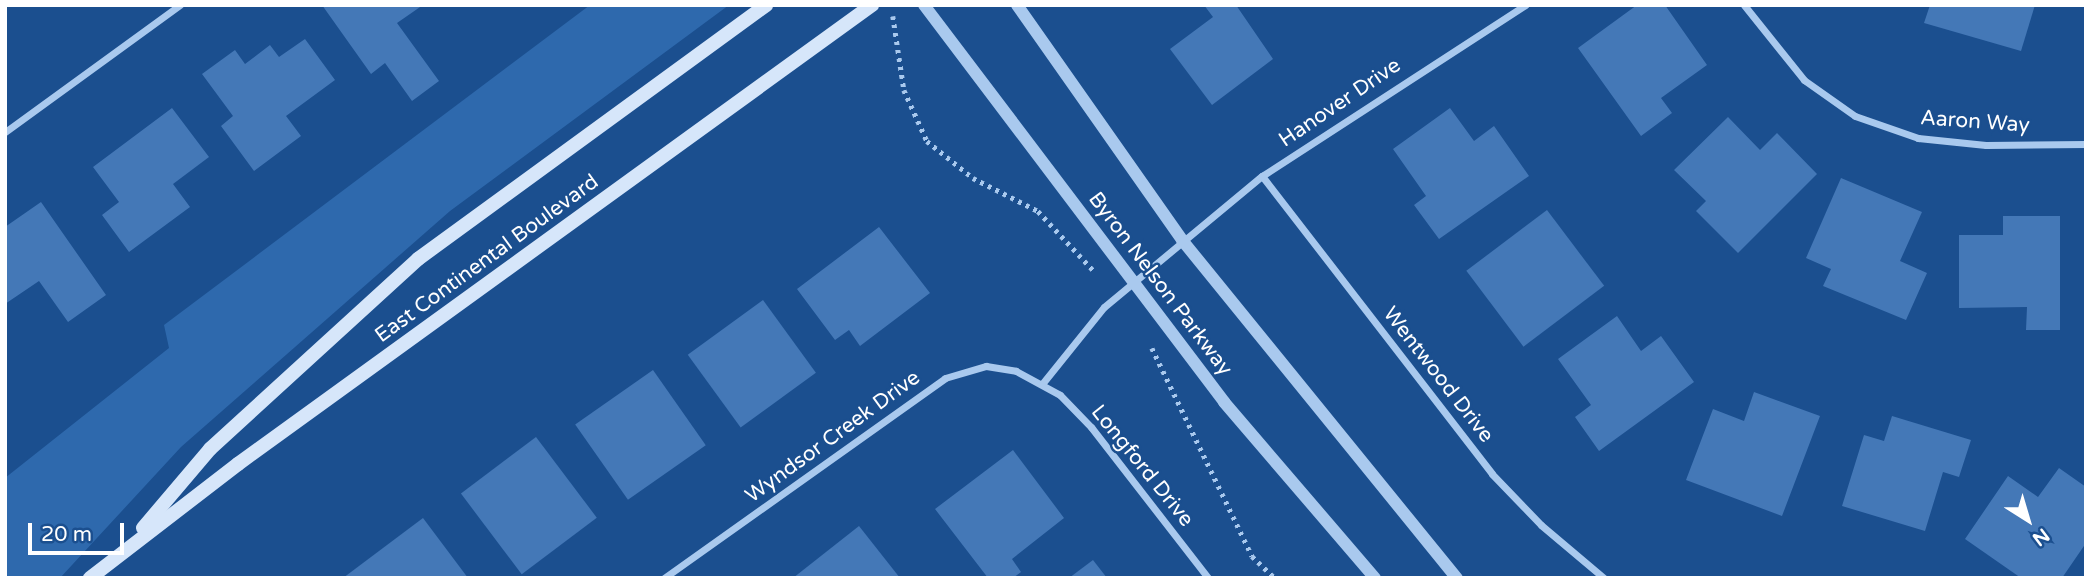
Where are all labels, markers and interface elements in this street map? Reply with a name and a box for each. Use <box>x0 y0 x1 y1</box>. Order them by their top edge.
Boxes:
street label: Hanover Drive <box>1274 53 1406 153</box>
street label: Aaron Way <box>1920 106 2030 138</box>
street label: East Continental Boulevard <box>370 169 604 349</box>
street label: Byron Nelson Parkway <box>1083 187 1237 381</box>
street label: Wentwood Drive <box>1377 302 1499 448</box>
street label: Wyndsor Creek Drive <box>741 365 925 509</box>
street label: Longford Drive <box>1085 400 1199 532</box>
north arrow <box>1993 485 2063 555</box>
scale bar <box>32 510 128 554</box>
text: 20 m <box>41 522 92 547</box>
text: N <box>2028 523 2053 550</box>

